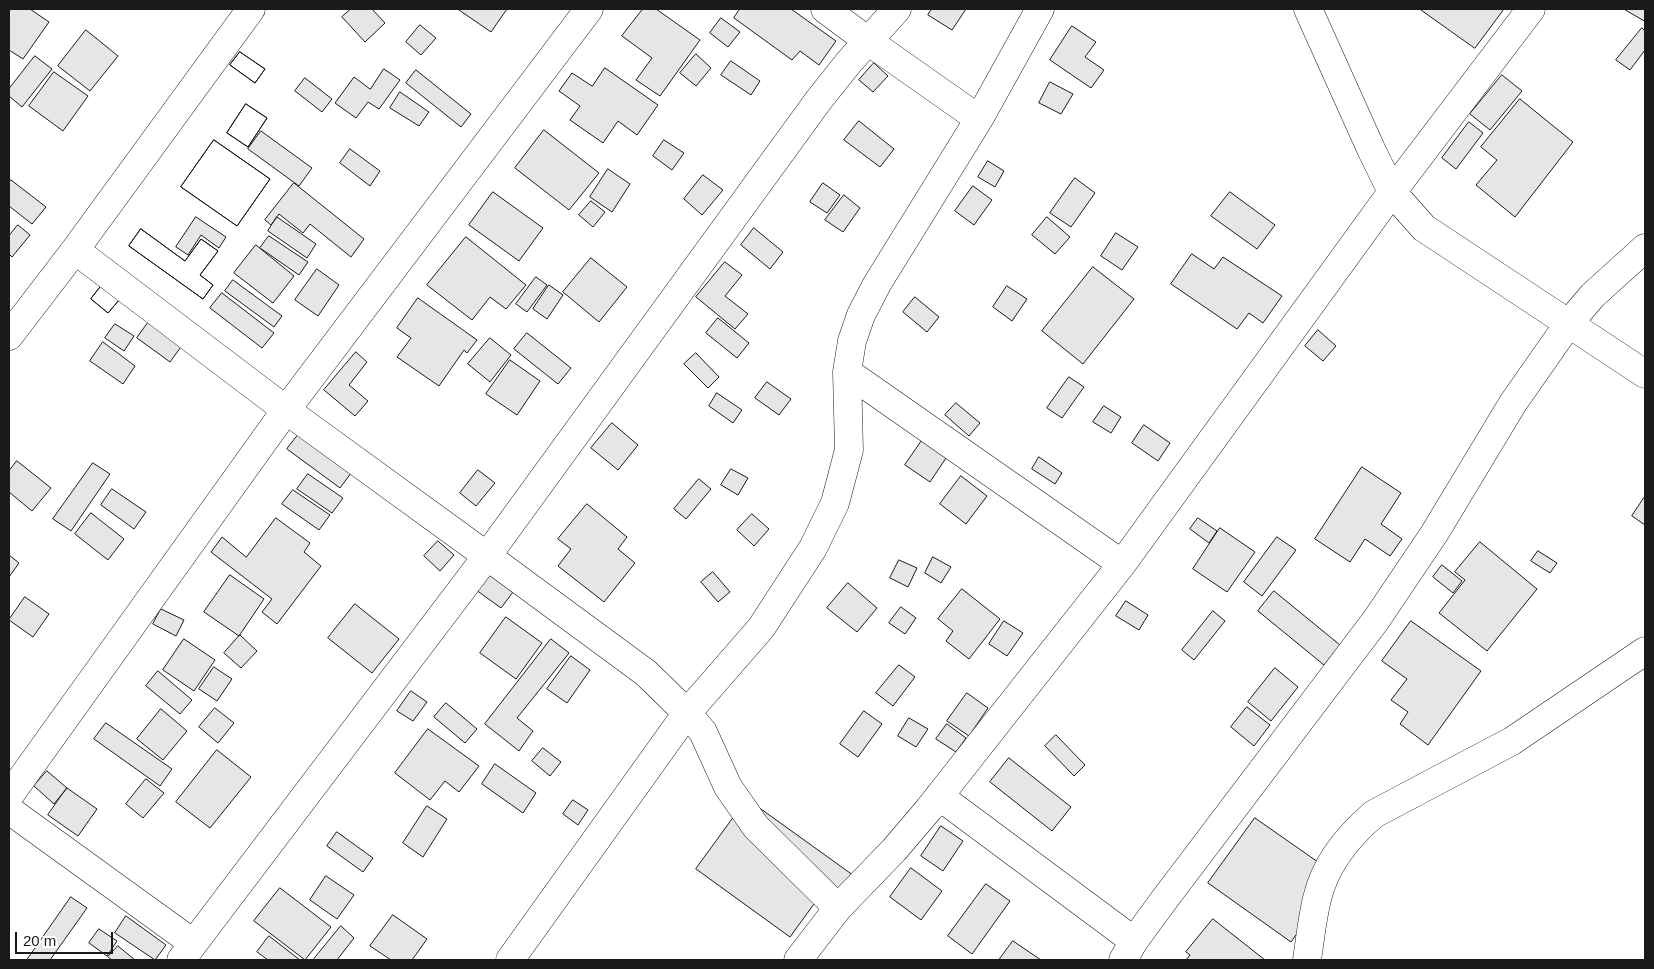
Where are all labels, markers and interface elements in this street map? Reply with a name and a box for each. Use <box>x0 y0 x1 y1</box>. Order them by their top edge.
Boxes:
scale bar <box>18 922 115 954</box>
text: 20 m <box>23 932 56 949</box>

